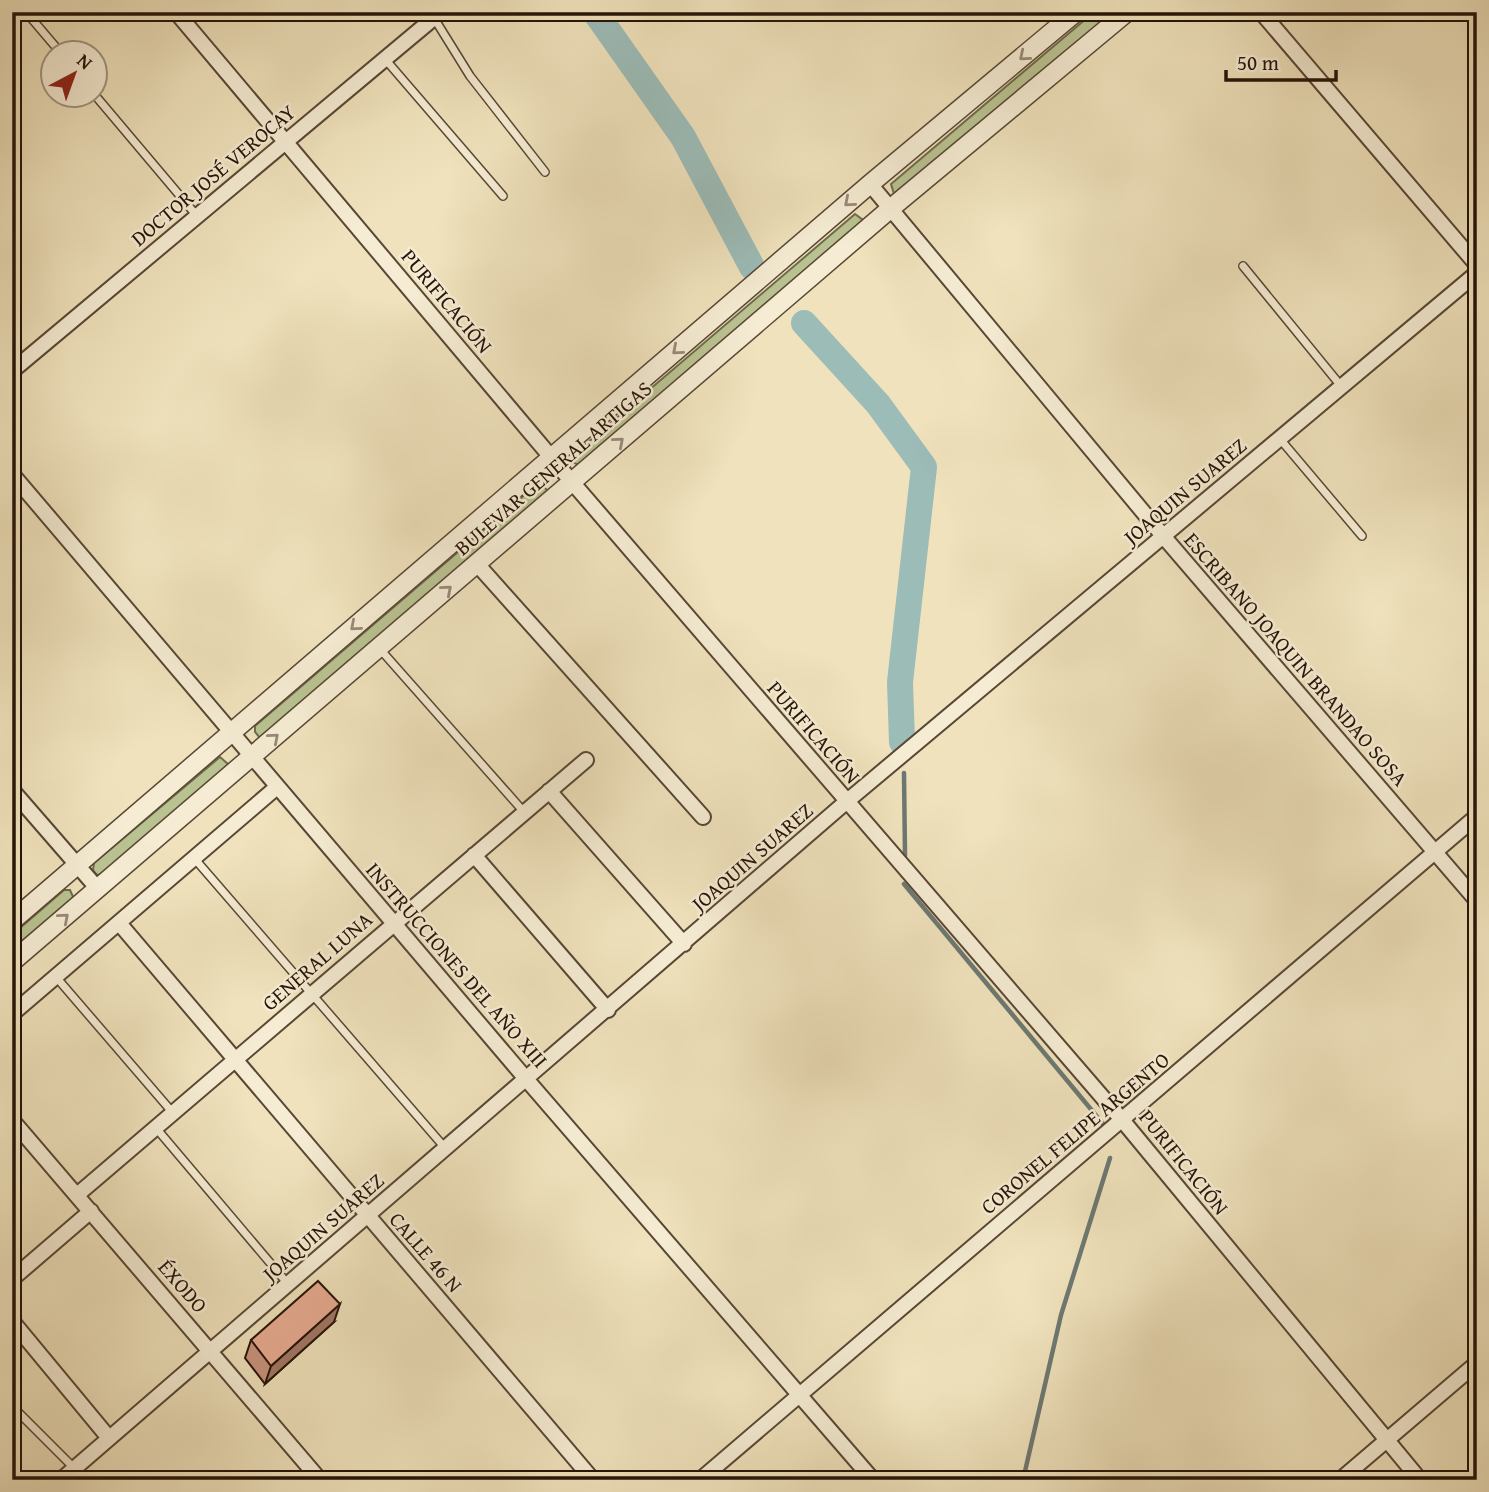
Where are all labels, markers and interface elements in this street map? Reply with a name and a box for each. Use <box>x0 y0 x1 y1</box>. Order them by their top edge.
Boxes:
north arrow <box>38 38 108 108</box>
scale bar <box>1226 38 1337 82</box>
text: N <box>71 46 99 76</box>
text: 50 m <box>1237 47 1279 78</box>
one-way arrow <box>1019 48 1032 60</box>
street label: DOCTOR JOSÉ VEROCAY <box>124 96 302 253</box>
one-way arrow <box>844 194 857 206</box>
street label: PURIFICACIÓN <box>394 242 500 360</box>
one-way arrow <box>672 342 685 354</box>
street label: BULEVAR GENERAL ARTIGAS <box>447 373 659 563</box>
street label: JOAQUIN SUAREZ <box>1114 430 1253 554</box>
one-way arrow <box>611 438 624 450</box>
street label: ESCRIBANO JOAQUIN BRANDAO SOSA <box>1177 525 1415 793</box>
one-way arrow <box>438 586 451 598</box>
one-way arrow <box>351 618 364 630</box>
street label: PURIFICACIÓN <box>760 674 868 791</box>
one-way arrow <box>266 734 279 746</box>
street label: JOAQUIN SUAREZ <box>682 795 820 921</box>
street label: INSTRUCCIONES DEL AÑO XIII <box>359 855 555 1075</box>
street label: GENERAL LUNA <box>255 904 379 1018</box>
one-way arrow <box>56 914 69 926</box>
street label: CORONEL FELIPE ARGENTO <box>974 1045 1176 1221</box>
street label: PURIFICACIÓN <box>1132 1103 1236 1222</box>
street label: JOAQUIN SUAREZ <box>253 1165 391 1291</box>
street label: CALLE 46 N <box>382 1205 470 1299</box>
street label: ÉXODO <box>151 1252 215 1320</box>

